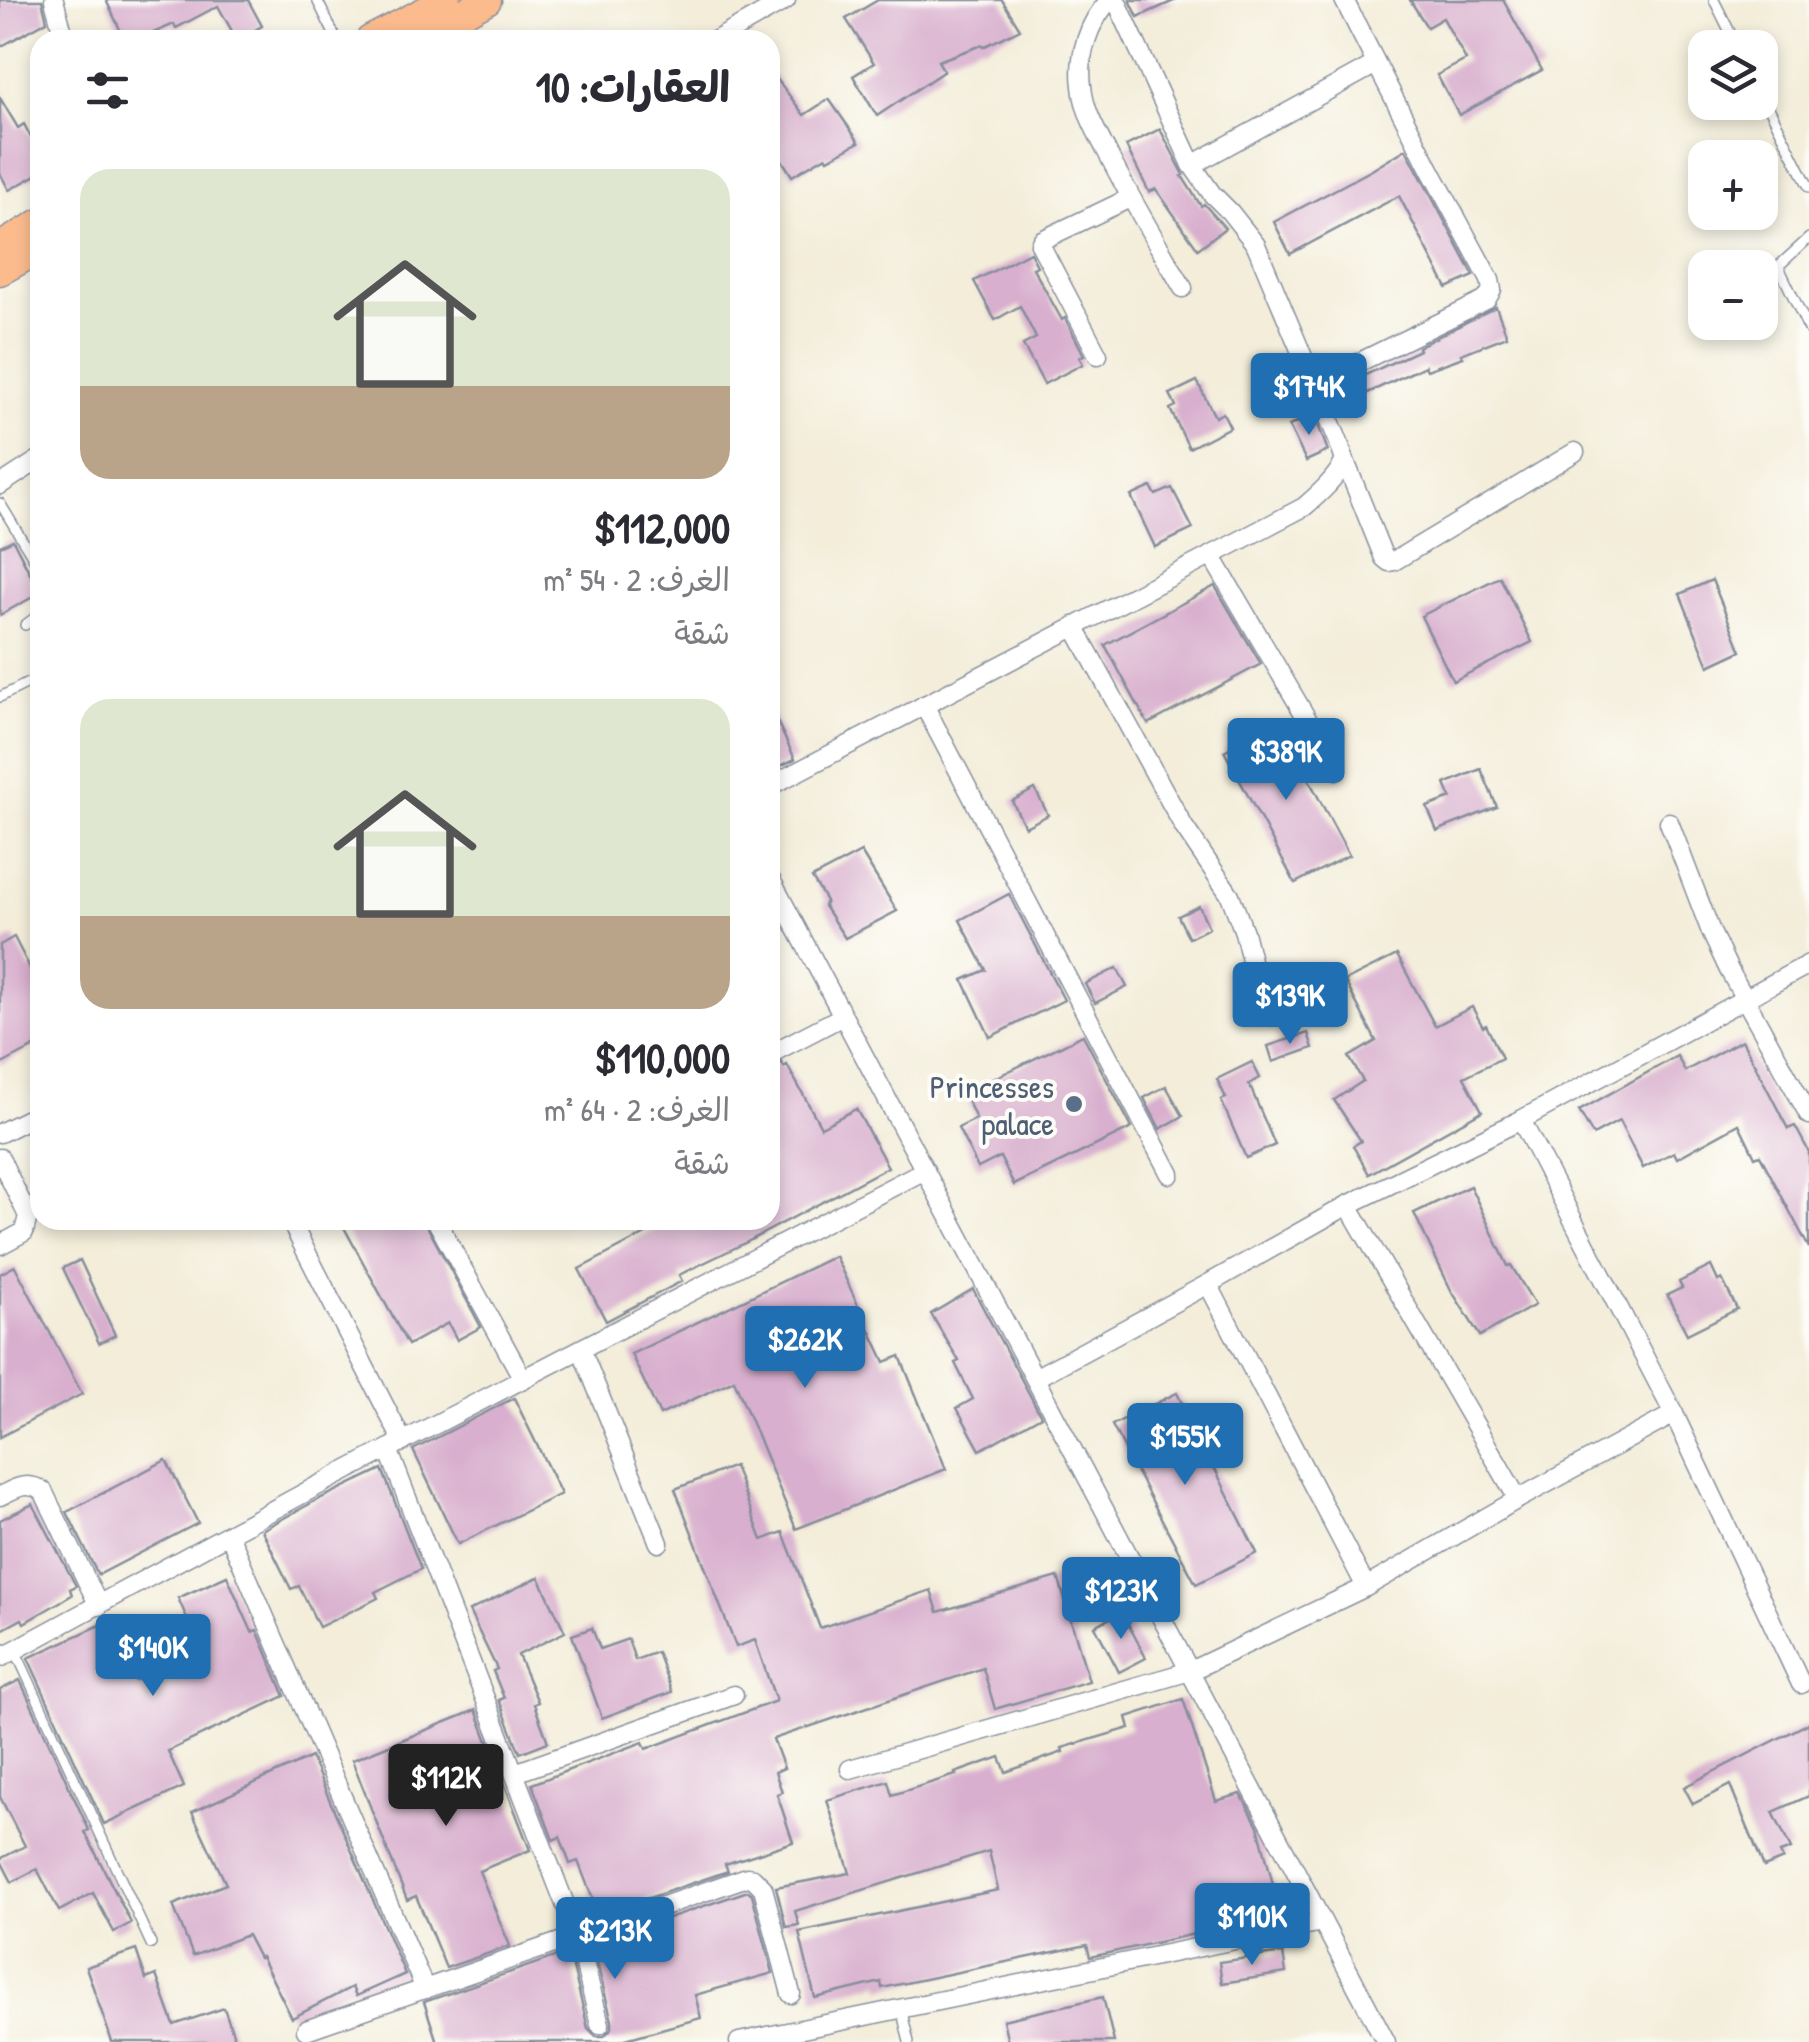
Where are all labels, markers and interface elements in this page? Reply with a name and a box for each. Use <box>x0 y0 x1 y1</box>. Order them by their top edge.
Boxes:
map controls <box>1688 30 1778 340</box>
button: layers <box>1688 30 1778 120</box>
text: العقارات: 10 <box>536 58 730 115</box>
icon: filters <box>80 63 135 118</box>
button: + <box>1688 140 1778 230</box>
icon: home <box>315 234 495 414</box>
button: − <box>1688 250 1778 340</box>
pin: $174K <box>1239 353 1379 438</box>
text: $174K <box>1273 364 1345 407</box>
text: $112,000 <box>594 499 730 556</box>
text: الغرف: 2 · 54 m² <box>543 558 730 601</box>
text: شقة <box>674 611 730 654</box>
pin: $389K <box>1216 718 1356 803</box>
text: $389K <box>1250 729 1322 772</box>
icon: home <box>315 764 495 944</box>
pin: $139K <box>1220 962 1360 1047</box>
text: $139K <box>1255 973 1325 1016</box>
text: $110,000 <box>594 1029 730 1086</box>
place label: Princesses palace <box>930 1065 1054 1145</box>
text: الغرف: 2 · 64 m² <box>544 1088 730 1131</box>
marker: Princesses palace <box>1063 1093 1085 1115</box>
text: شقة <box>674 1141 730 1184</box>
pin: $262K <box>735 1306 875 1391</box>
text: $262K <box>767 1317 843 1360</box>
pin: $155K <box>1115 1403 1255 1488</box>
text: $155K <box>1149 1414 1221 1457</box>
pin: $123K <box>1051 1557 1191 1642</box>
text: $123K <box>1084 1568 1158 1611</box>
pin: $140K <box>83 1614 223 1699</box>
text: $140K <box>118 1625 188 1668</box>
pin: $112K <box>376 1744 516 1829</box>
text: $112K <box>410 1755 482 1798</box>
pin: $110K <box>1182 1883 1322 1968</box>
text: $110K <box>1217 1894 1287 1937</box>
pin: $213K <box>545 1897 685 1982</box>
text: $213K <box>578 1908 652 1951</box>

